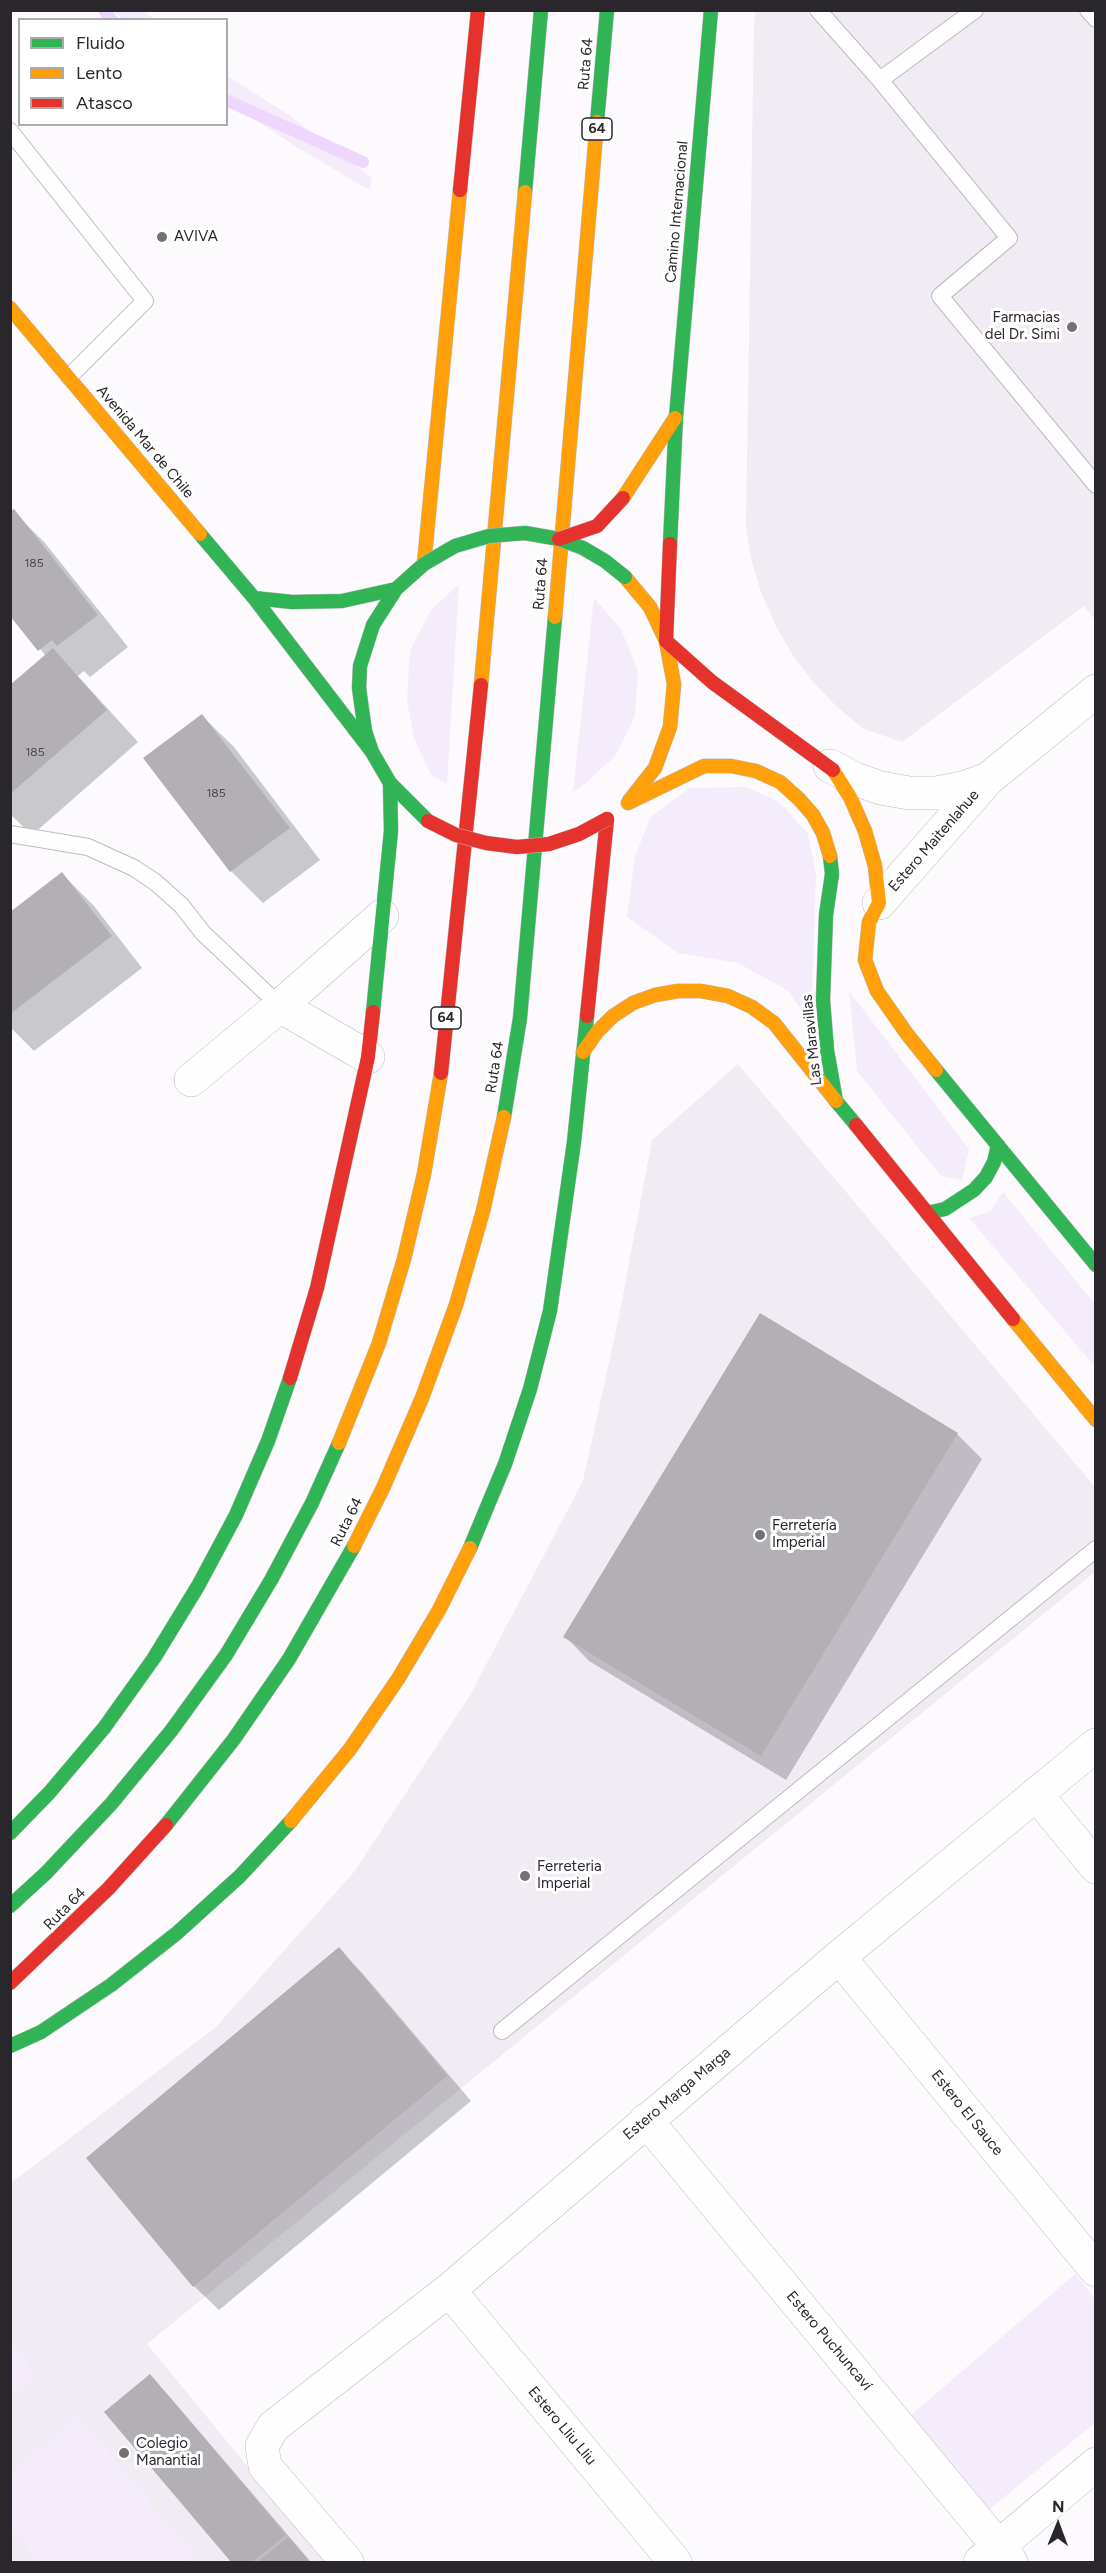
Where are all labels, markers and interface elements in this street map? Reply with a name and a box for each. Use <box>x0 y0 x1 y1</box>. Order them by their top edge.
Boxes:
legend <box>18 18 228 126</box>
text: Fluido <box>76 32 125 54</box>
street label: Ruta 64 <box>575 37 597 91</box>
text: Lento <box>76 62 122 84</box>
text: Atasco <box>76 92 133 114</box>
road number: 64 <box>582 118 612 140</box>
street label: Camino Internacional <box>662 140 692 284</box>
place label: AVIVA <box>174 228 218 246</box>
marker: AVIVA <box>155 230 169 244</box>
place label: Farmacias del Dr. Simi <box>985 309 1060 344</box>
marker: Farmacias del Dr. Simi <box>1065 320 1079 334</box>
street label: Avenida Mar de Chile <box>93 382 197 502</box>
house number: 185 <box>24 556 44 570</box>
street label: Ruta 64 <box>530 557 552 611</box>
house number: 185 <box>25 745 45 759</box>
house number: 185 <box>206 786 226 800</box>
street label: Estero Maitenlahue <box>885 786 983 896</box>
street label: Las Maravillas <box>798 994 826 1086</box>
road number: 64 <box>431 1007 461 1029</box>
street label: Ruta 64 <box>482 1040 508 1094</box>
street label: Ruta 64 <box>327 1495 367 1549</box>
place label: Ferretería Imperial <box>772 1517 837 1552</box>
marker: Ferretería Imperial <box>753 1528 767 1542</box>
place label: Ferreteria Imperial <box>537 1858 602 1893</box>
marker: Ferreteria Imperial <box>518 1869 532 1883</box>
street label: Ruta 64 <box>40 1884 90 1934</box>
street label: Estero Marga Marga <box>620 2044 734 2144</box>
street label: Estero El Sauce <box>927 2067 1007 2159</box>
street label: Estero Puchuncaví <box>782 2288 876 2394</box>
street label: Estero Lliu Lliu <box>524 2383 600 2469</box>
place label: Colegio Manantial <box>136 2435 201 2470</box>
marker: Colegio Manantial <box>117 2446 131 2460</box>
north arrow <box>1028 2495 1088 2555</box>
text: N <box>1052 2497 1065 2516</box>

